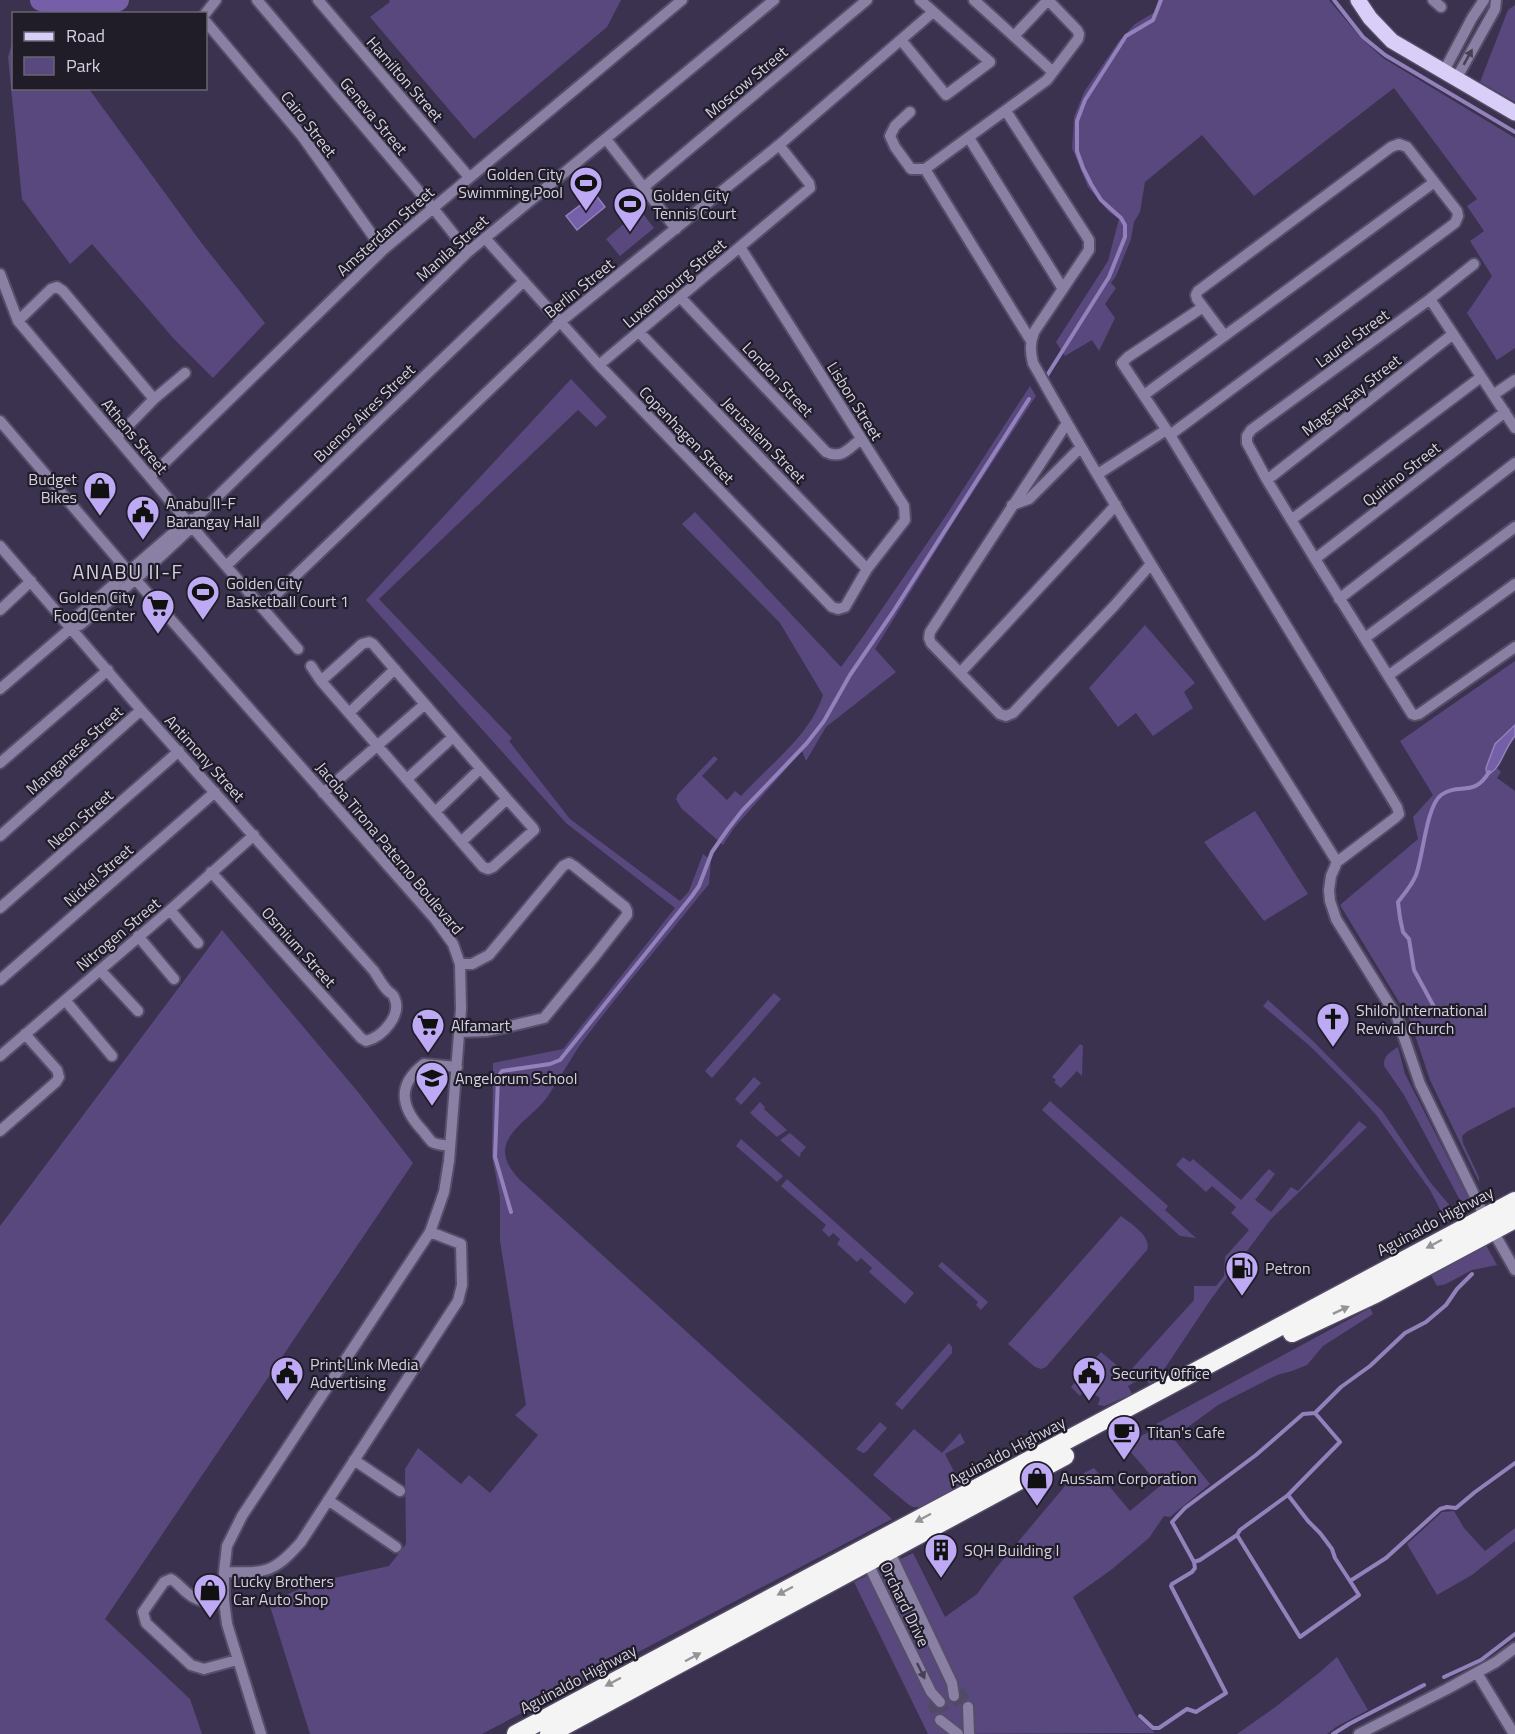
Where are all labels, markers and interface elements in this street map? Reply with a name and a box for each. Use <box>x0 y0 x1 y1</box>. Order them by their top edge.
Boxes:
legend <box>12 12 207 90</box>
text: Road <box>66 22 105 49</box>
street label: Hamilton Street <box>361 31 449 127</box>
street label: Moscow Street <box>699 40 793 124</box>
one-way arrow <box>1463 48 1473 65</box>
text: Park <box>66 52 101 79</box>
street label: Geneva Street <box>334 72 414 160</box>
street label: Cairo Street <box>275 86 343 163</box>
place label: Golden City Swimming Pool <box>458 162 563 204</box>
sports icon: Golden City Swimming Pool <box>568 165 604 212</box>
street label: Amsterdam Street <box>331 180 439 281</box>
place label: Golden City Tennis Court <box>653 183 737 225</box>
sports icon: Golden City Tennis Court <box>612 186 648 233</box>
street label: Manila Street <box>411 209 494 287</box>
street label: Luxembourg Street <box>617 232 731 333</box>
street label: Berlin Street <box>539 252 619 324</box>
street label: Laurel Street <box>1310 303 1394 373</box>
street label: London Street <box>737 336 819 422</box>
street label: Magsaysay Street <box>1296 348 1406 442</box>
street label: Lisbon Street <box>821 357 889 445</box>
street label: Buenos Aires Street <box>308 358 420 468</box>
street label: Copenhagen Street <box>634 380 740 490</box>
street label: Jerusalem Street <box>716 391 812 489</box>
street label: Athens Street <box>96 393 174 479</box>
street label: Quirino Street <box>1357 436 1445 512</box>
place label: Budget Bikes <box>28 467 77 509</box>
shop icon: Budget Bikes <box>82 470 118 517</box>
place label: Anabu II-F Barangay Hall <box>166 491 260 533</box>
public building icon: Anabu II-F Barangay Hall <box>125 494 161 541</box>
district label: ANABU II-F <box>72 556 184 587</box>
place label: Golden City Basketball Court 1 <box>226 571 349 613</box>
sports icon: Golden City Basketball Court 1 <box>185 574 221 621</box>
place label: Golden City Food Center <box>54 585 135 627</box>
supermarket icon: Golden City Food Center <box>140 588 176 635</box>
street label: Manganese Street <box>20 700 128 800</box>
street label: Antimony Street <box>159 709 251 807</box>
street label: Jacoba Tirona Paterno Boulevard <box>310 756 470 940</box>
street label: Neon Street <box>42 783 119 855</box>
street label: Nickel Street <box>58 838 138 912</box>
street label: Nitrogen Street <box>71 891 166 976</box>
street label: Osmium Street <box>256 901 342 993</box>
place label: Shiloh International Revival Church <box>1356 998 1487 1040</box>
church icon: Shiloh International Revival Church <box>1315 1001 1351 1048</box>
supermarket icon: Alfamart <box>410 1007 446 1054</box>
place label: Alfamart <box>451 1013 510 1037</box>
school or university icon: Angelorum School <box>414 1060 450 1107</box>
place label: Angelorum School <box>455 1066 577 1090</box>
street label: Aguinaldo Highway <box>1372 1180 1498 1262</box>
one-way arrow <box>1425 1239 1442 1249</box>
fuel station icon: Petron <box>1224 1250 1260 1297</box>
place label: Petron <box>1265 1256 1311 1280</box>
one-way arrow <box>1333 1305 1350 1314</box>
place label: Print Link Media Advertising <box>310 1352 419 1394</box>
public building icon: Print Link Media Advertising <box>269 1355 305 1402</box>
public building icon: Security Office <box>1071 1355 1107 1402</box>
place label: Security Office <box>1112 1361 1210 1385</box>
street label: Aguinaldo Highway <box>944 1410 1070 1492</box>
cafe icon: Titan's Cafe <box>1106 1414 1142 1461</box>
place label: Titan's Cafe <box>1147 1420 1225 1444</box>
shop icon: Aussam Corporation <box>1019 1460 1055 1507</box>
place label: Aussam Corporation <box>1060 1466 1197 1490</box>
one-way arrow <box>914 1513 931 1523</box>
building icon: SQH Building I <box>923 1532 959 1579</box>
place label: SQH Building I <box>964 1538 1059 1562</box>
street label: Orchard Drive <box>874 1557 936 1651</box>
place label: Lucky Brothers Car Auto Shop <box>233 1569 334 1611</box>
shop icon: Lucky Brothers Car Auto Shop <box>192 1572 228 1619</box>
one-way arrow <box>776 1586 793 1596</box>
street label: Aguinaldo Highway <box>515 1638 641 1720</box>
one-way arrow <box>685 1652 702 1662</box>
one-way arrow <box>916 1663 925 1680</box>
one-way arrow <box>604 1677 622 1687</box>

